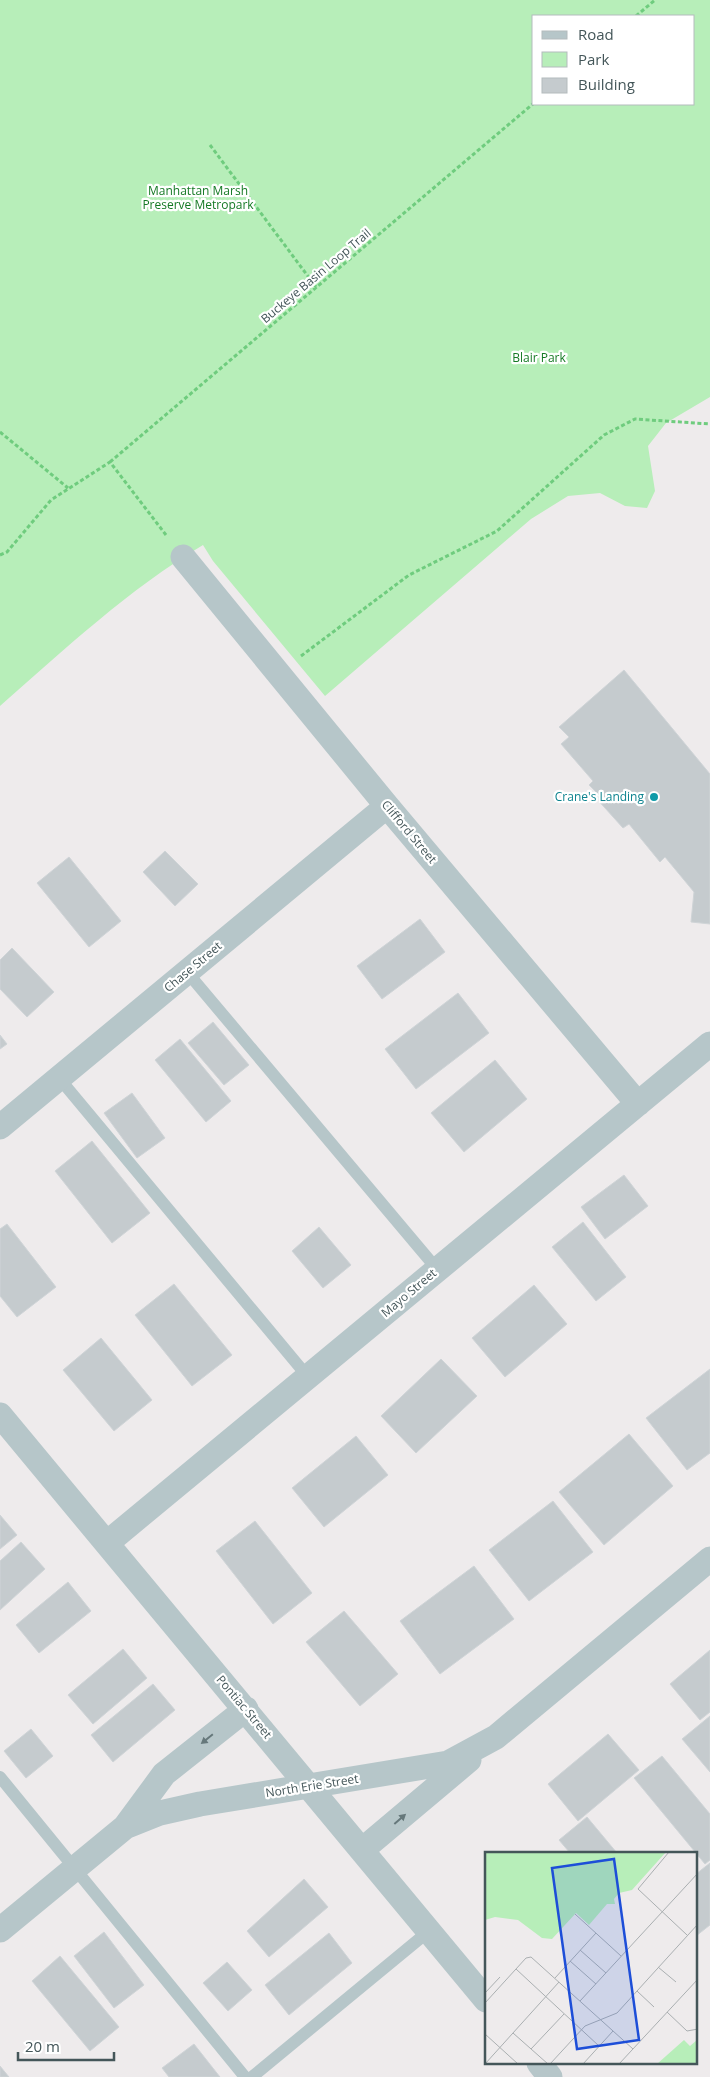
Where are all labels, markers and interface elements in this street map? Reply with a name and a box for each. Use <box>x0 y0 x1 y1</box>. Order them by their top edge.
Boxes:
legend <box>532 15 695 105</box>
text: Road <box>578 24 614 44</box>
text: Park <box>578 49 609 69</box>
text: Building <box>578 74 635 94</box>
park label: Manhattan Marsh Preserve Metropark <box>142 182 254 213</box>
street label: Buckeye Basin Loop Trail <box>257 224 374 327</box>
park label: Blair Park <box>512 349 566 366</box>
place label: Crane's Landing <box>555 788 644 805</box>
marker: Crane's Landing <box>648 791 660 803</box>
street label: Clifford Street <box>378 796 441 867</box>
street label: Chase Street <box>160 937 225 996</box>
street label: Mayo Street <box>377 1264 440 1321</box>
street label: Pontiac Street <box>213 1671 276 1742</box>
one-way arrow <box>201 1734 214 1745</box>
street label: North Erie Street <box>264 1770 360 1801</box>
one-way arrow <box>393 1813 405 1825</box>
inset map <box>485 1852 698 2064</box>
scale bar <box>18 2030 114 2062</box>
text: 20 m <box>25 2036 60 2056</box>

